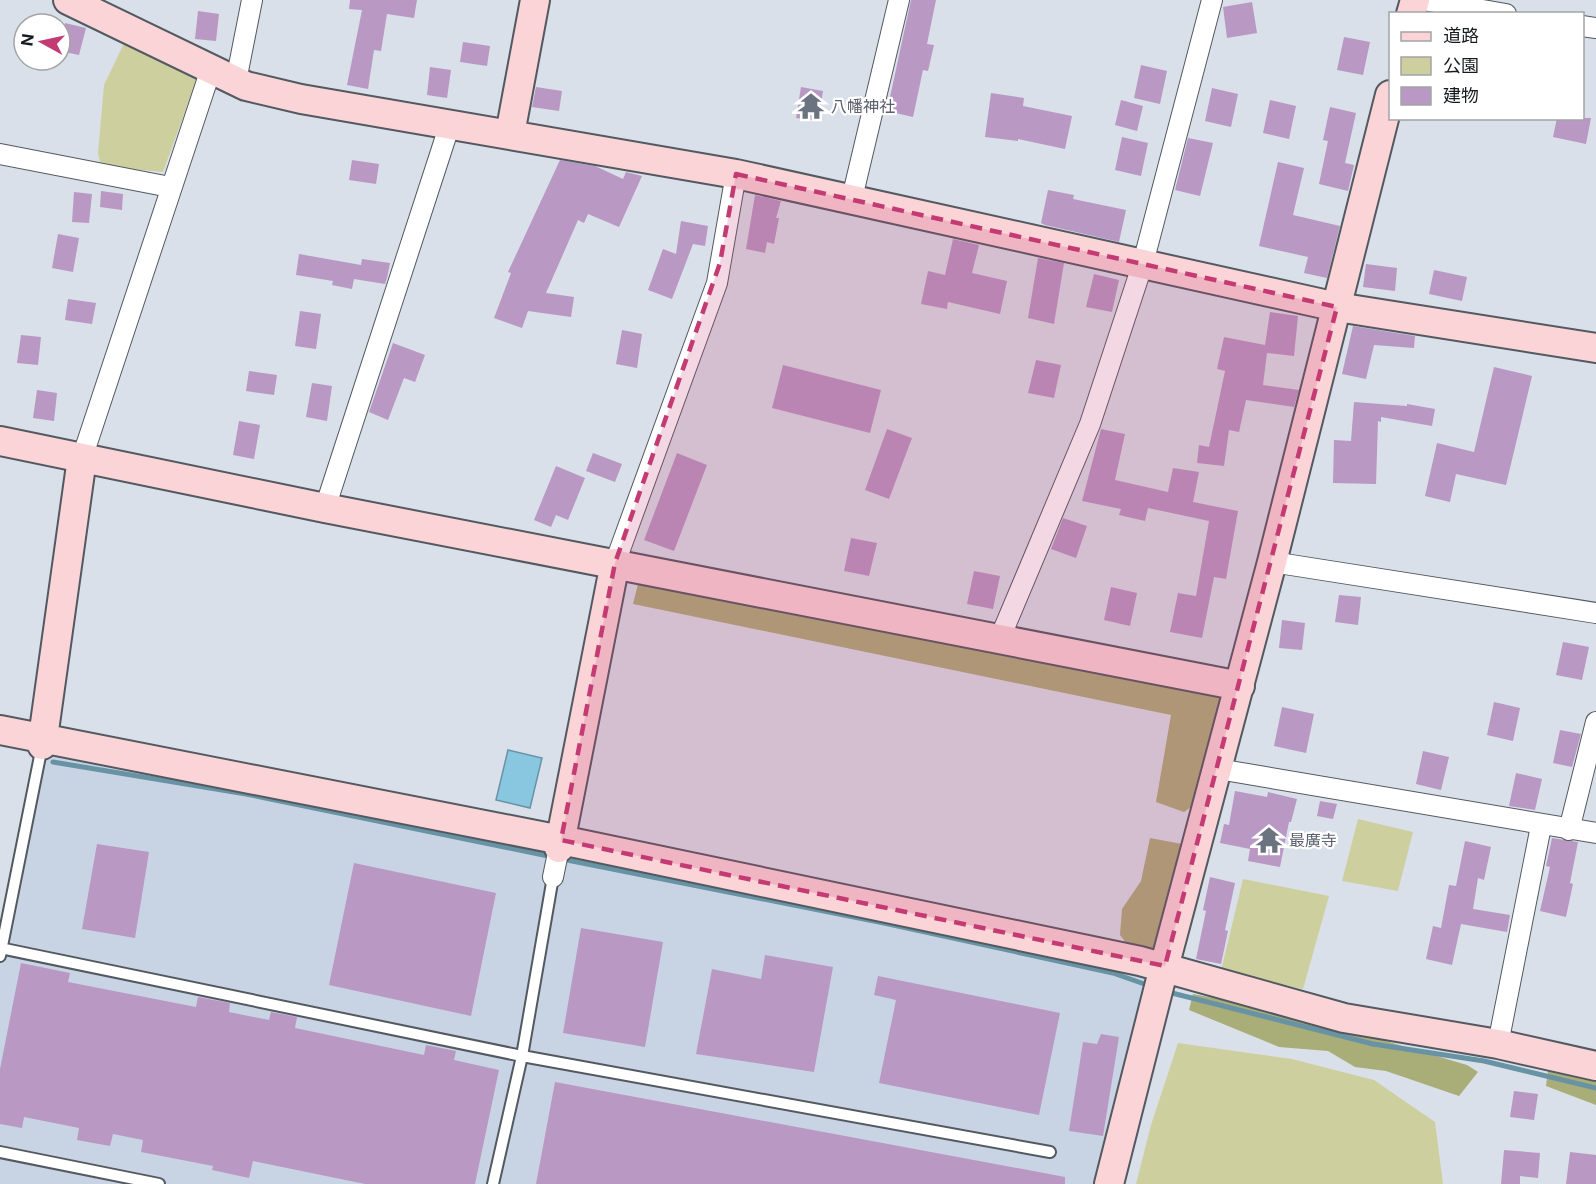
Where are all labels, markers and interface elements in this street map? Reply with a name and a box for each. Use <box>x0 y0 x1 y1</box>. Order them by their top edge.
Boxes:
north arrow <box>12 12 72 72</box>
legend <box>1389 12 1584 120</box>
text: 道路 <box>1443 25 1479 46</box>
text: N <box>16 32 38 47</box>
text: 公園 <box>1443 55 1479 76</box>
text: 建物 <box>1443 85 1479 106</box>
temple icon: 八幡神社 <box>796 91 826 121</box>
place label: 八幡神社 <box>831 96 895 116</box>
temple icon: 最廣寺 <box>1254 825 1284 855</box>
place label: 最廣寺 <box>1289 830 1337 850</box>

